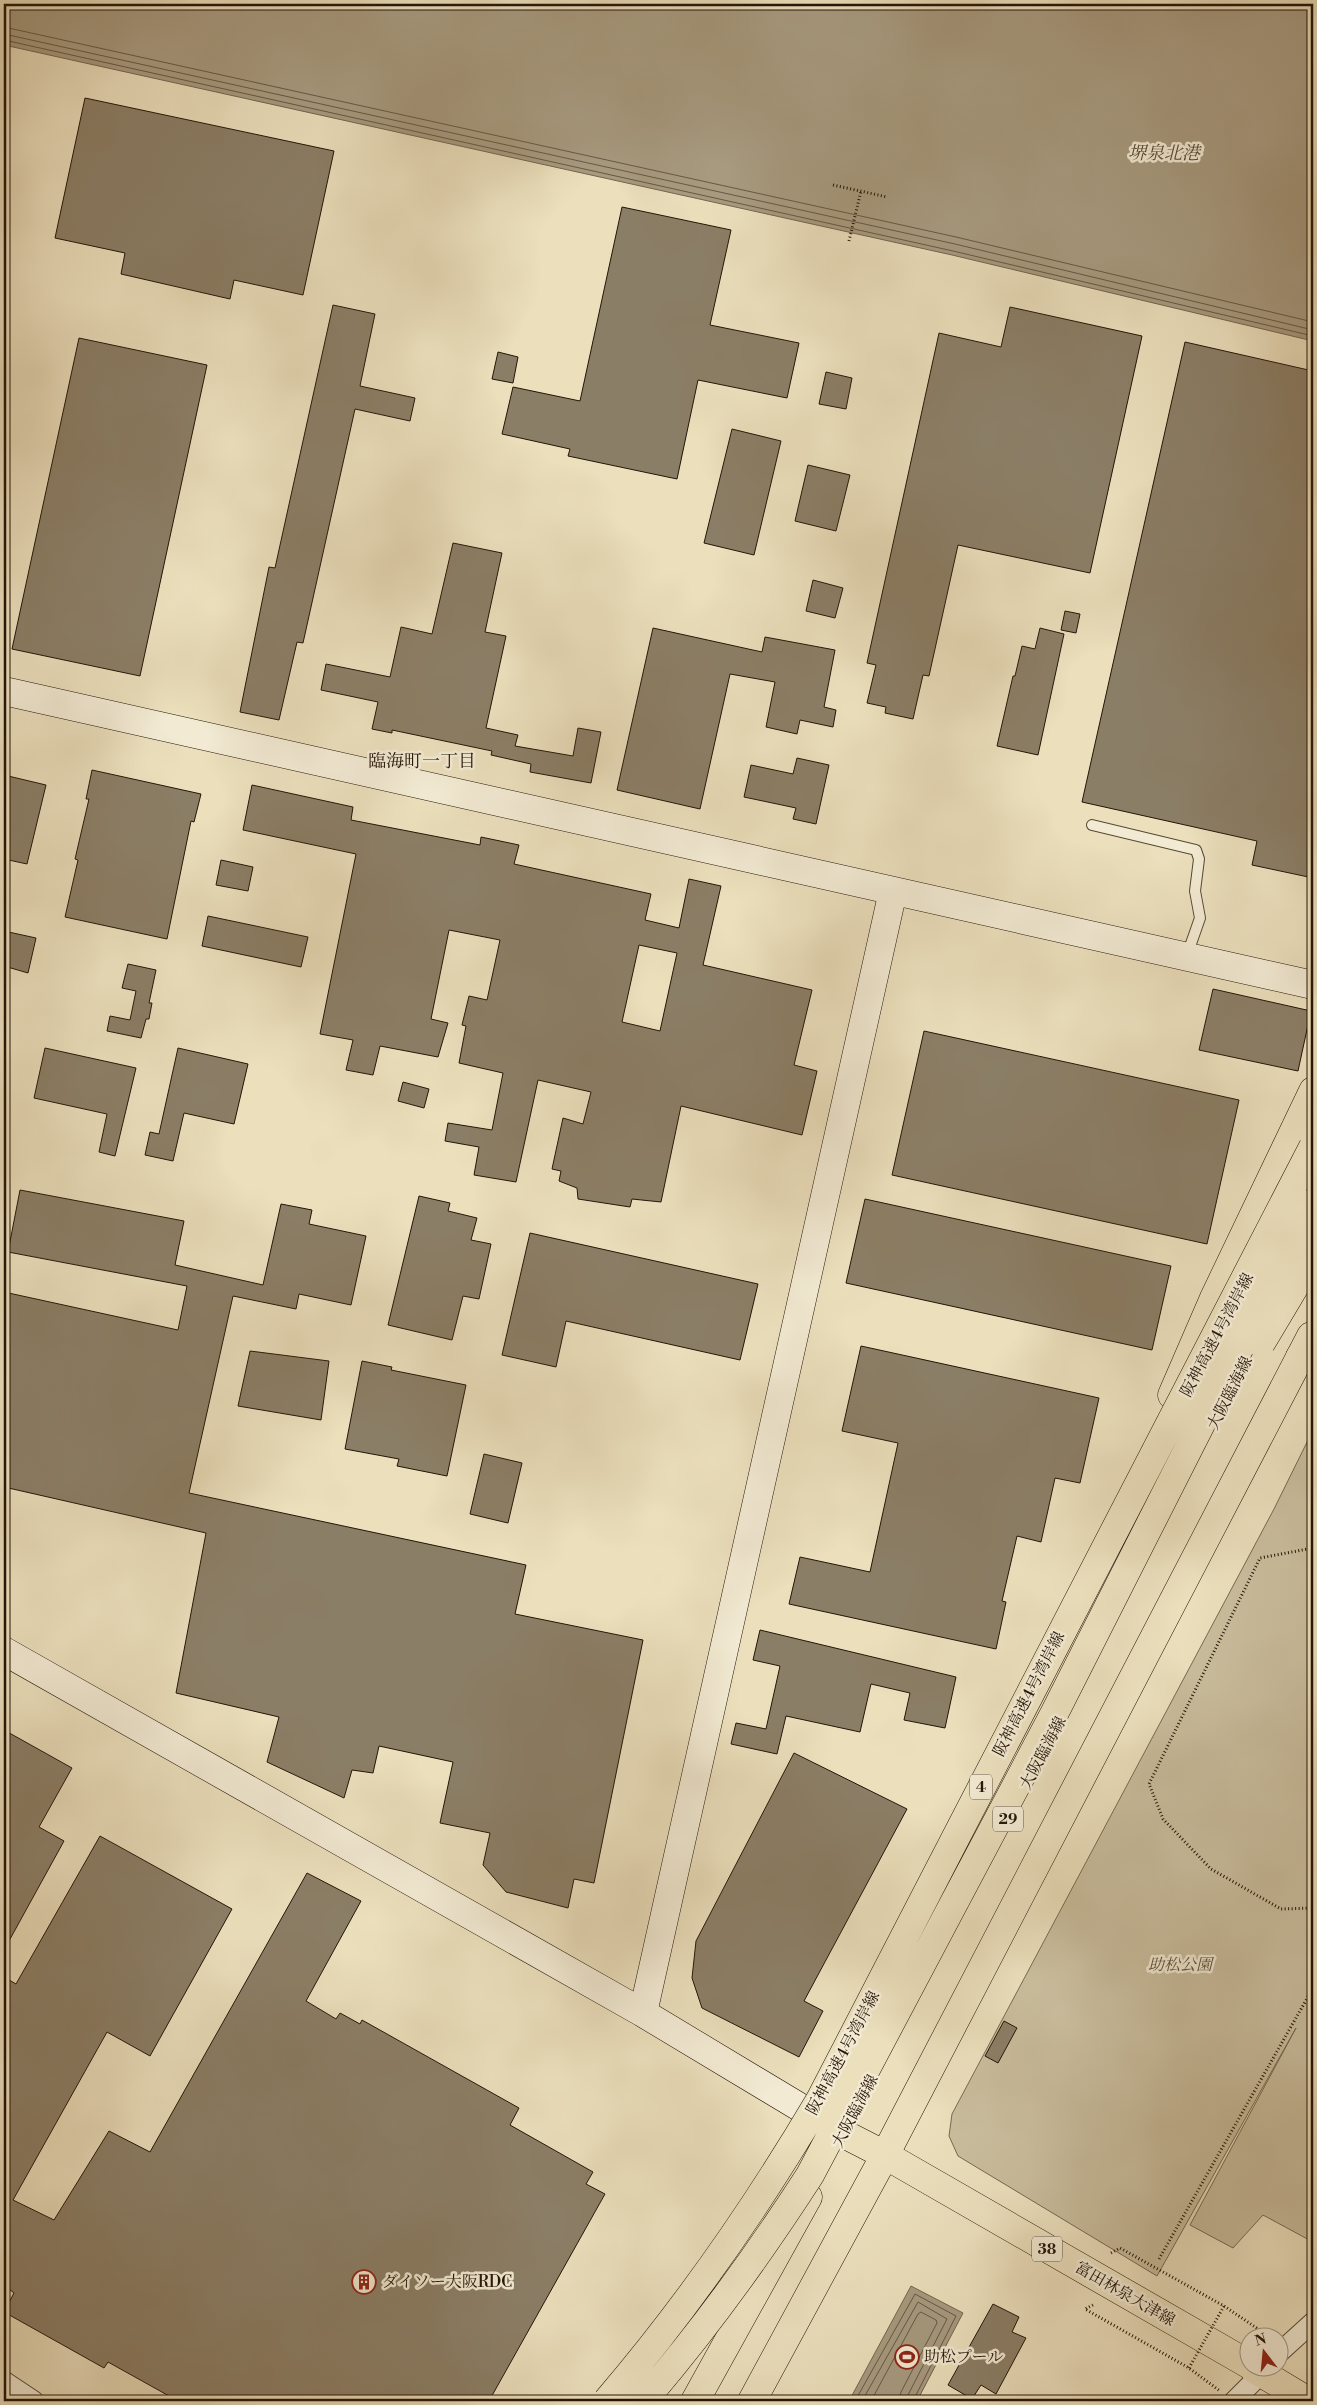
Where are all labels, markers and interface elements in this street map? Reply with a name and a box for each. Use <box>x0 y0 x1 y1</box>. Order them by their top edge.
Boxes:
water label: 堺泉北港 <box>1128 142 1202 165</box>
district label: 臨海町一丁目 <box>368 750 476 773</box>
street label: 阪神高速4号湾岸線 <box>1176 1270 1258 1400</box>
street label: 大阪臨海線 <box>1203 1353 1257 1433</box>
street label: 阪神高速4号湾岸線 <box>989 1628 1069 1760</box>
street label: 大阪臨海線 <box>1015 1713 1071 1793</box>
road number: 4 <box>970 1774 992 1800</box>
road number: 29 <box>993 1806 1023 1832</box>
park label: 助松公園 <box>1148 1955 1215 1975</box>
street label: 阪神高速4号湾岸線 <box>802 1988 884 2118</box>
street label: 大阪臨海線 <box>827 2071 883 2151</box>
road number: 38 <box>1032 2236 1062 2262</box>
street label: 富田林泉大津線 <box>1071 2257 1179 2331</box>
building icon: ダイソー大阪RDC <box>351 2269 377 2295</box>
place label: ダイソー大阪RDC <box>382 2272 512 2292</box>
north arrow <box>1240 2328 1290 2378</box>
text: N <box>1253 2330 1268 2351</box>
sports icon: 助松プール <box>894 2344 920 2370</box>
place label: 助松プール <box>924 2347 1003 2367</box>

